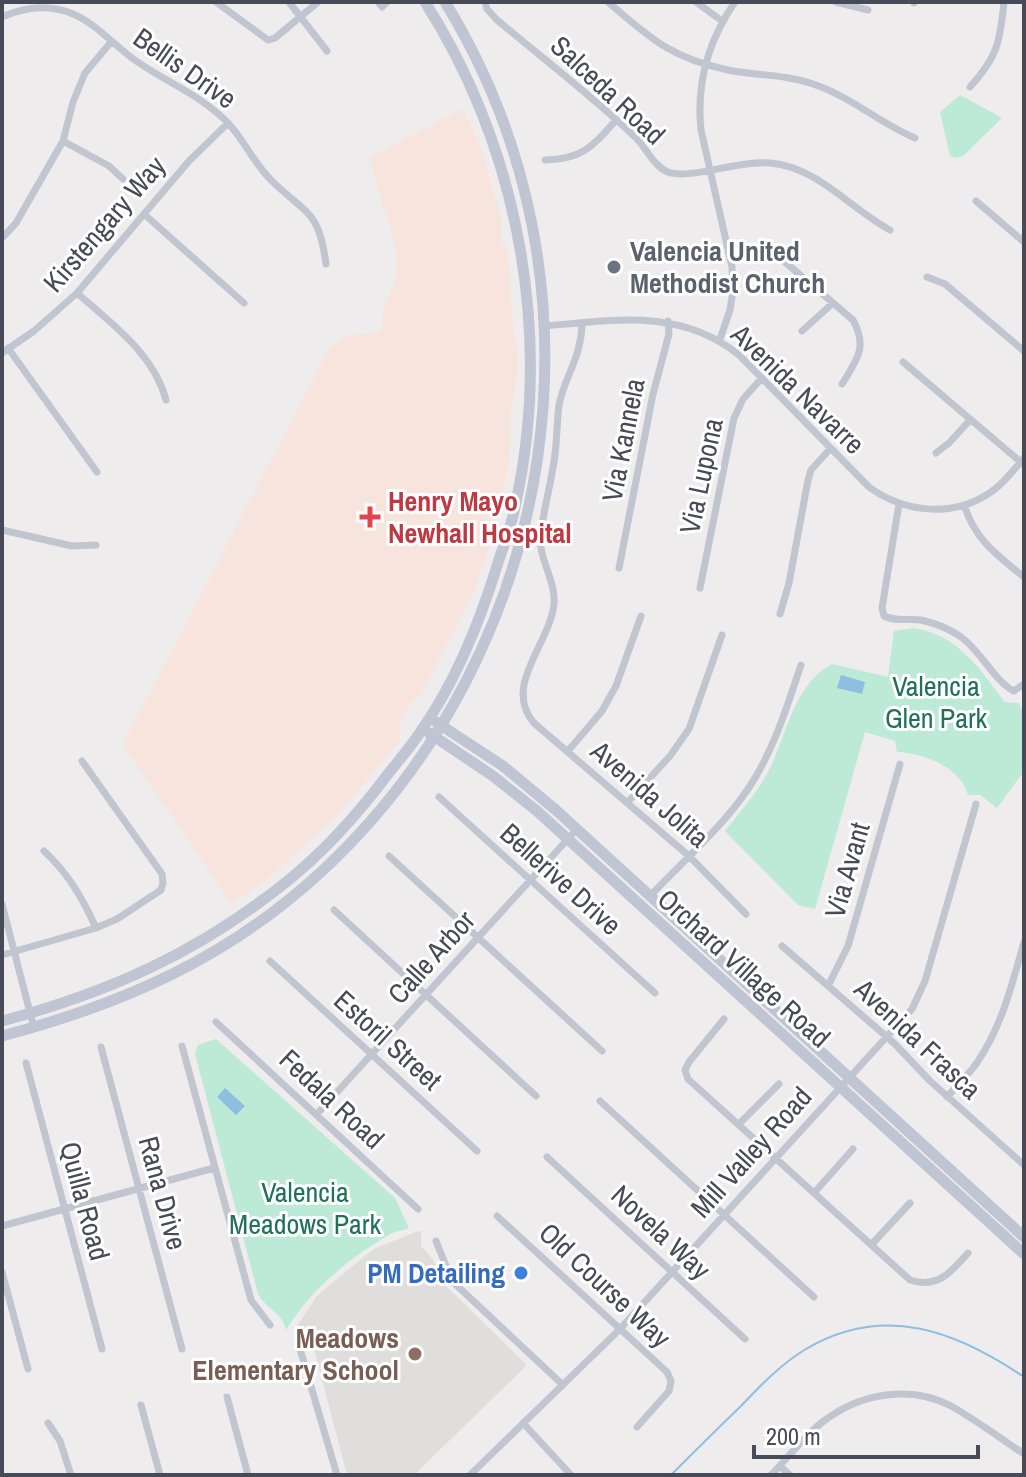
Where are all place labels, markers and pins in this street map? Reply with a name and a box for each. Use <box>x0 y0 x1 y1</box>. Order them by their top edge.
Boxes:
place label: Valencia United Methodist Church <box>630 232 825 302</box>
marker: Valencia United Methodist Church <box>605 258 623 276</box>
place label: Henry Mayo Newhall Hospital <box>388 482 572 552</box>
marker: Henry Mayo Newhall Hospital <box>359 506 381 528</box>
place label: PM Detailing <box>367 1254 505 1292</box>
marker: PM Detailing <box>512 1264 530 1282</box>
place label: Meadows Elementary School <box>192 1319 399 1389</box>
marker: Meadows Elementary School <box>406 1345 424 1363</box>

